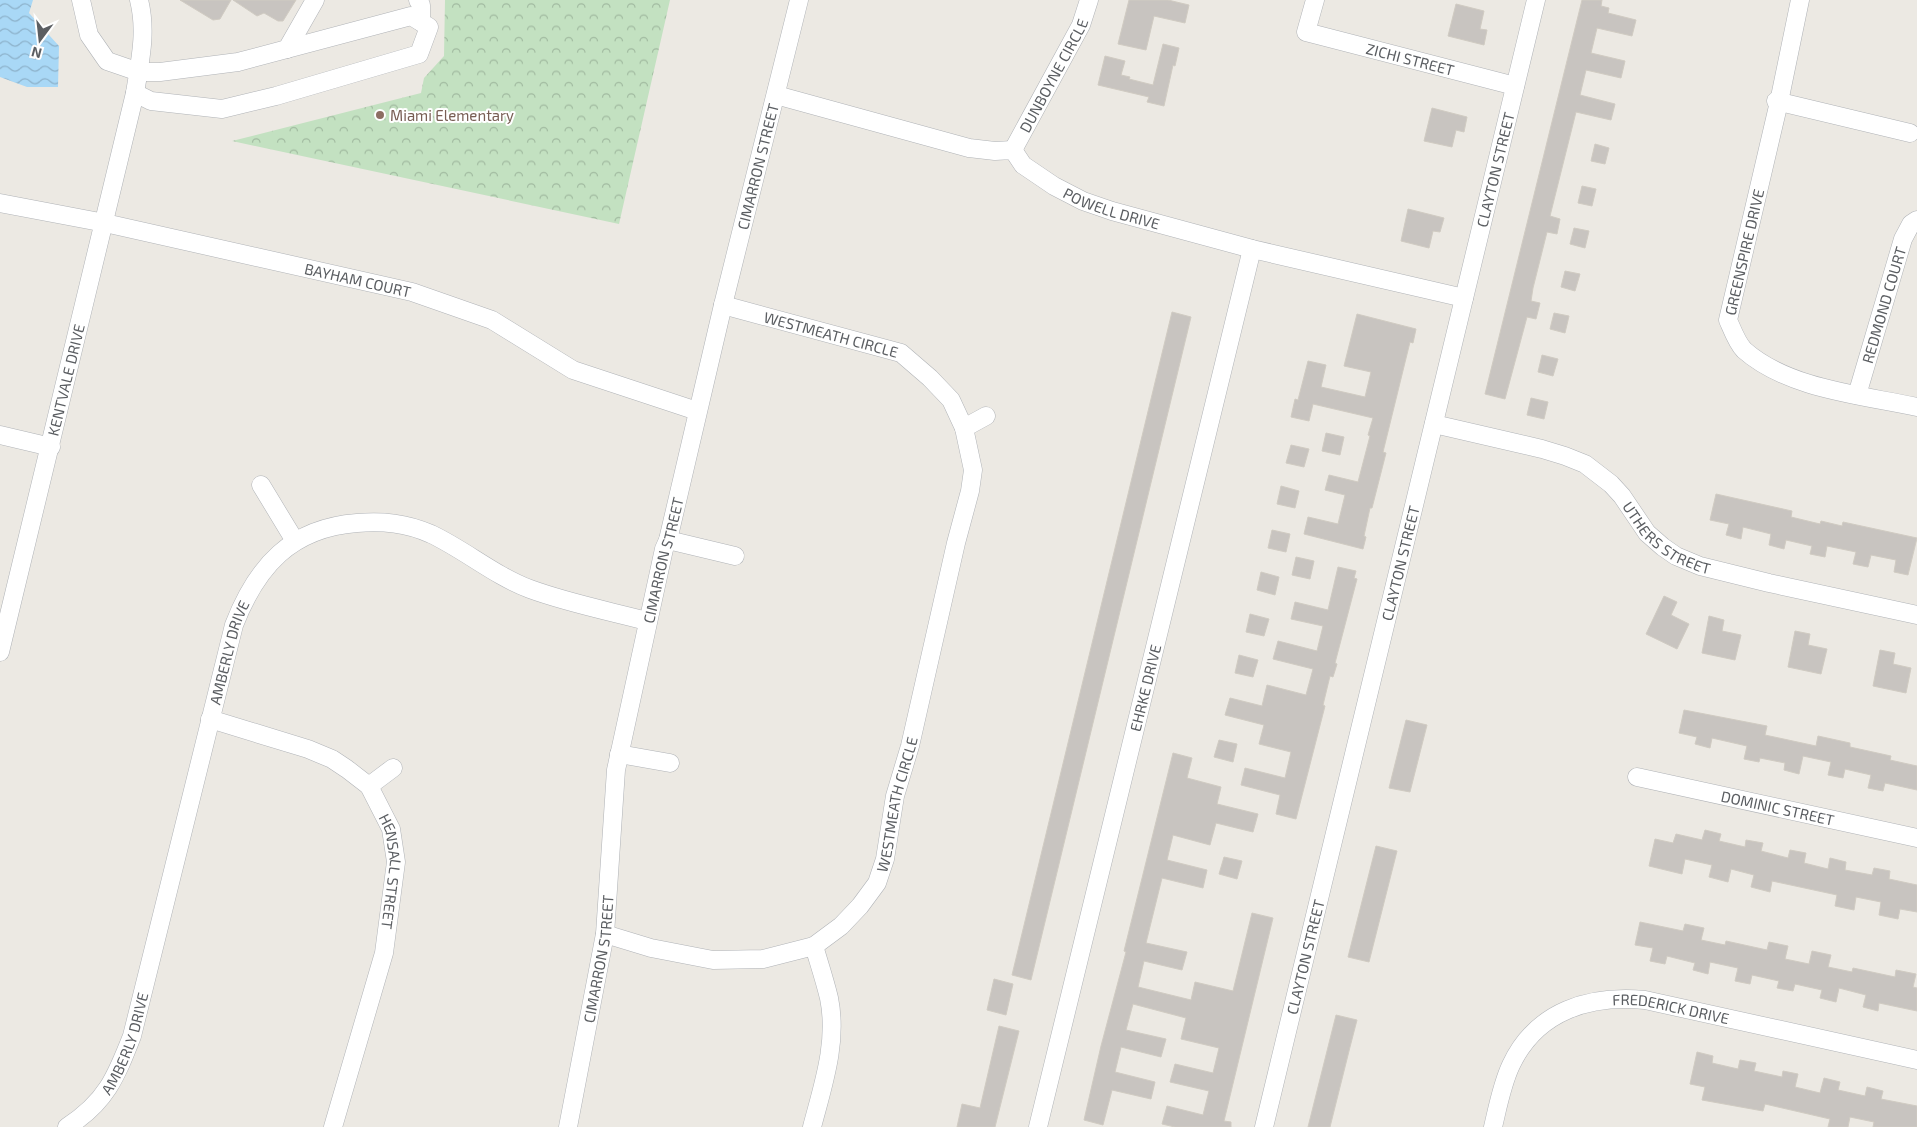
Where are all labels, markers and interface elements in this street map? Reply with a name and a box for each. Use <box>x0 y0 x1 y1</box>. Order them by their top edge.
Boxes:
north arrow <box>15 15 65 65</box>
street label: DUNBOYNE CIRCLE <box>1015 16 1091 135</box>
street label: ZICHI STREET <box>1364 39 1457 79</box>
text: N <box>29 44 44 63</box>
street label: CIMARRON STREET <box>733 101 782 231</box>
place label: Miami Elementary <box>390 106 514 124</box>
marker: Miami Elementary <box>374 109 386 121</box>
street label: CLAYTON STREET <box>1473 110 1518 229</box>
street label: POWELL DRIVE <box>1060 183 1162 233</box>
street label: GREENSPIRE DRIVE <box>1721 187 1767 317</box>
street label: REDMOND COURT <box>1858 244 1909 365</box>
street label: BAYHAM COURT <box>303 259 413 301</box>
street label: WESTMEATH CIRCLE <box>762 307 900 361</box>
street label: KENTVALE DRIVE <box>44 322 88 438</box>
street label: CIMARRON STREET <box>639 495 687 625</box>
street label: UTHERS STREET <box>1619 498 1713 577</box>
street label: CLAYTON STREET <box>1378 504 1423 623</box>
street label: AMBERLY DRIVE <box>206 597 253 707</box>
street label: EHRKE DRIVE <box>1126 642 1164 733</box>
street label: WESTMEATH CIRCLE <box>872 735 921 874</box>
street label: DOMINIC STREET <box>1719 787 1836 829</box>
street label: HENSALL STREET <box>376 810 405 930</box>
street label: CIMARRON STREET <box>579 894 617 1024</box>
street label: CLAYTON STREET <box>1282 897 1328 1016</box>
street label: AMBERLY DRIVE <box>97 990 152 1098</box>
street label: FREDERICK DRIVE <box>1612 990 1731 1027</box>

